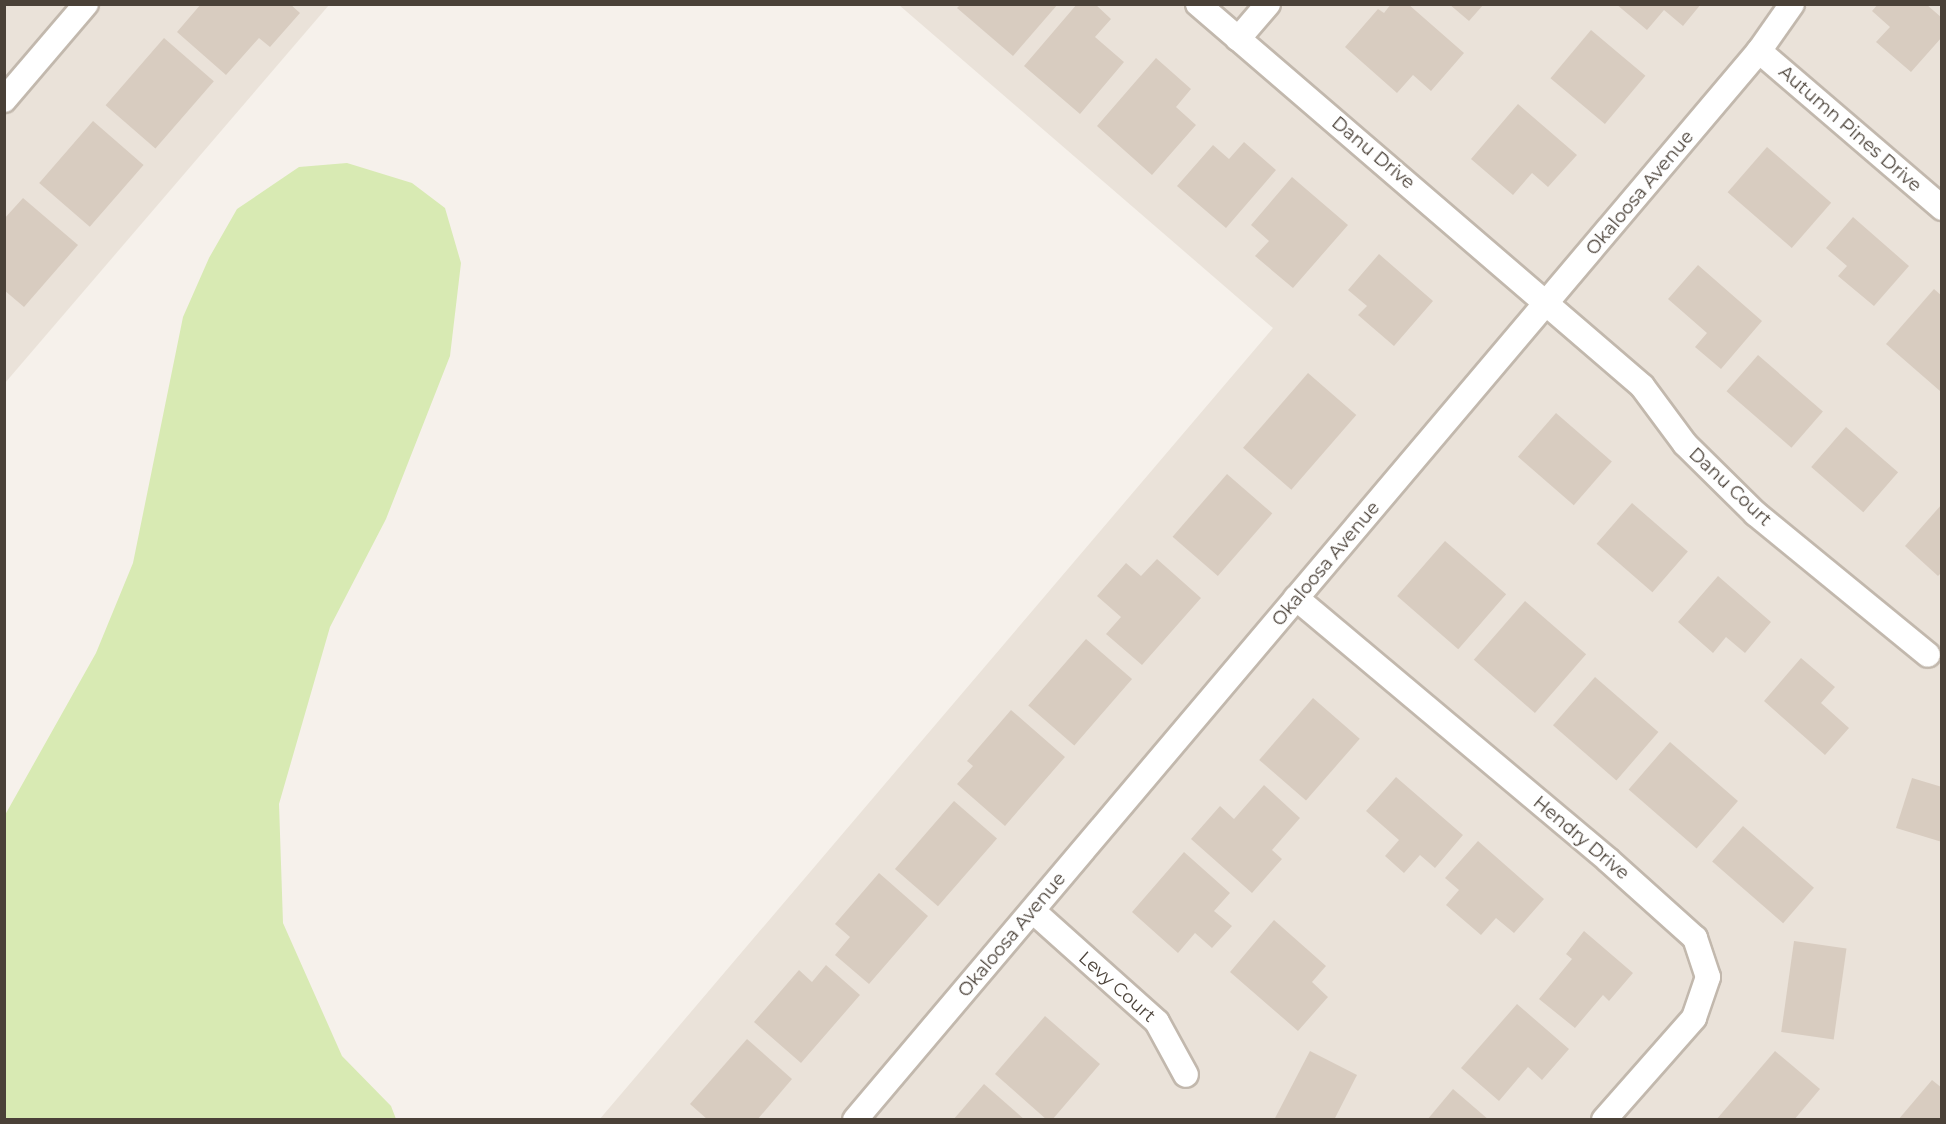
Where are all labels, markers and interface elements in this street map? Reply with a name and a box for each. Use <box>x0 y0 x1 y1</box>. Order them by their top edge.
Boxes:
street label: Autumn Pines Drive <box>1774 61 1926 197</box>
street label: Danu Drive <box>1327 112 1419 194</box>
street label: Okaloosa Avenue <box>1582 126 1698 260</box>
street label: Danu Court <box>1684 443 1776 531</box>
street label: Okaloosa Avenue <box>1268 497 1384 631</box>
street label: Hendry Drive <box>1529 792 1633 884</box>
street label: Okaloosa Avenue <box>954 868 1070 1002</box>
street label: Levy Court <box>1074 947 1160 1027</box>

